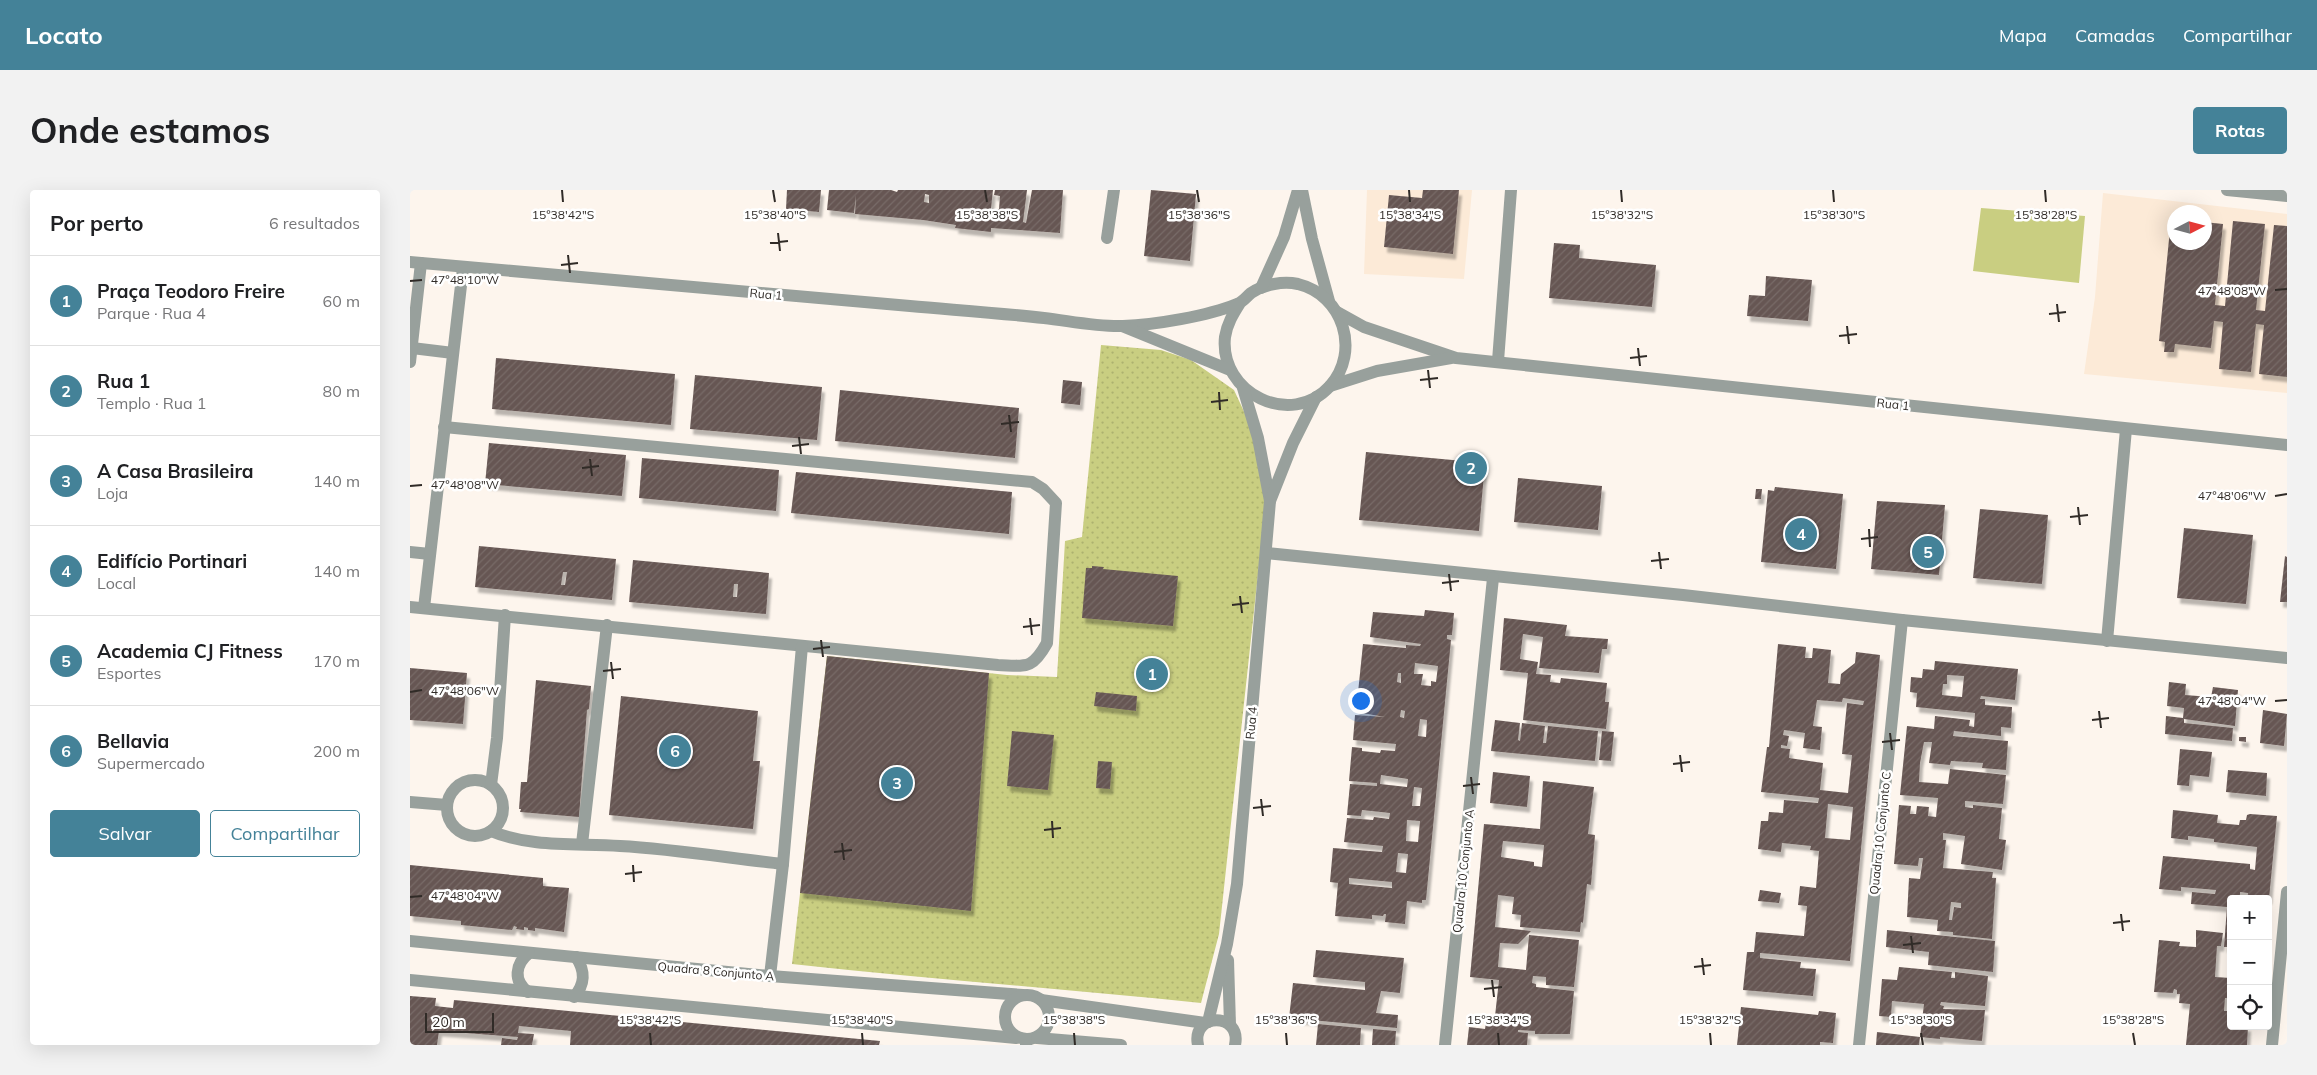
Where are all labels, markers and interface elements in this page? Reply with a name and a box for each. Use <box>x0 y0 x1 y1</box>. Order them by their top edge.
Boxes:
text: Locato <box>25 20 103 50</box>
text: Mapa <box>1999 24 2047 47</box>
text: Camadas <box>2075 24 2155 47</box>
text: Compartilhar <box>2183 24 2292 47</box>
button: Rotas <box>2193 107 2287 154</box>
text: Onde estamos <box>30 108 270 152</box>
north arrow <box>2167 205 2212 250</box>
text: 15°38'42"S <box>532 207 594 222</box>
text: 15°38'40"S <box>744 207 806 222</box>
text: 15°38'38"S <box>956 207 1018 222</box>
text: 15°38'36"S <box>1168 207 1230 222</box>
text: 15°38'34"S <box>1379 207 1441 222</box>
text: 15°38'32"S <box>1591 207 1653 222</box>
text: 15°38'30"S <box>1803 207 1865 222</box>
text: 15°38'28"S <box>2015 207 2077 222</box>
text: Por perto <box>50 210 144 236</box>
text: 6 resultados <box>269 213 360 233</box>
text: 47°48'10"W <box>431 272 499 287</box>
text: Praça Teodoro Freire <box>97 279 285 303</box>
text: 47°48'08"W <box>2198 283 2266 298</box>
street label: Rua 1 <box>749 285 783 303</box>
text: 1 <box>61 291 71 311</box>
text: 60 m <box>323 291 360 311</box>
text: Parque · Rua 4 <box>97 303 206 323</box>
text: Rua 1 <box>97 369 150 393</box>
text: 2 <box>61 381 71 401</box>
text: 80 m <box>323 381 360 401</box>
text: Templo · Rua 1 <box>97 393 206 413</box>
street label: Rua 1 <box>1876 395 1910 413</box>
pin: 2 <box>1455 449 1487 487</box>
text: A Casa Brasileira <box>97 459 254 483</box>
text: 3 <box>61 471 71 491</box>
text: 140 m <box>313 471 360 491</box>
text: 47°48'08"W <box>431 477 499 492</box>
text: Loja <box>97 483 128 503</box>
text: 47°48'06"W <box>2198 488 2266 503</box>
pin: 4 <box>1785 515 1817 553</box>
pin: 5 <box>1912 533 1944 571</box>
text: Edifício Portinari <box>97 549 247 573</box>
text: 4 <box>61 561 71 581</box>
text: 140 m <box>313 561 360 581</box>
text: Local <box>97 573 136 593</box>
text: Academia CJ Fitness <box>97 639 283 663</box>
text: 5 <box>61 651 71 671</box>
text: 170 m <box>313 651 360 671</box>
pin: 1 <box>1136 655 1168 693</box>
text: Esportes <box>97 663 161 683</box>
text: 47°48'06"W <box>431 683 499 698</box>
your location <box>1348 688 1374 714</box>
text: 47°48'04"W <box>2198 693 2266 708</box>
street label: Rua 4 <box>1242 706 1260 740</box>
text: Bellavia <box>97 729 169 753</box>
pin: 6 <box>659 732 691 770</box>
text: 6 <box>61 741 71 761</box>
text: 200 m <box>313 741 360 761</box>
text: Supermercado <box>97 753 205 773</box>
pin: 3 <box>881 764 913 802</box>
street label: Quadra 10 Conjunto C <box>1866 771 1894 895</box>
street label: Quadra 10 Conjunto A <box>1449 808 1477 934</box>
button: Salvar <box>50 810 200 857</box>
button: Compartilhar <box>210 810 360 857</box>
text: 47°48'04"W <box>431 888 499 903</box>
map controls <box>2227 895 2272 1030</box>
button: + <box>2227 895 2272 940</box>
button: − <box>2227 940 2272 985</box>
street label: Quadra 8 Conjunto A <box>657 958 775 984</box>
button: locate <box>2227 985 2272 1030</box>
scale bar <box>425 1010 494 1033</box>
text: 15°38'42"S <box>619 1012 681 1027</box>
text: 15°38'40"S <box>831 1012 893 1027</box>
text: 15°38'38"S <box>1043 1012 1105 1027</box>
text: 15°38'36"S <box>1255 1012 1317 1027</box>
text: 15°38'34"S <box>1467 1012 1529 1027</box>
text: 15°38'32"S <box>1679 1012 1741 1027</box>
text: 15°38'30"S <box>1890 1012 1952 1027</box>
text: 15°38'28"S <box>2102 1012 2164 1027</box>
text: 20 m <box>432 1013 465 1031</box>

